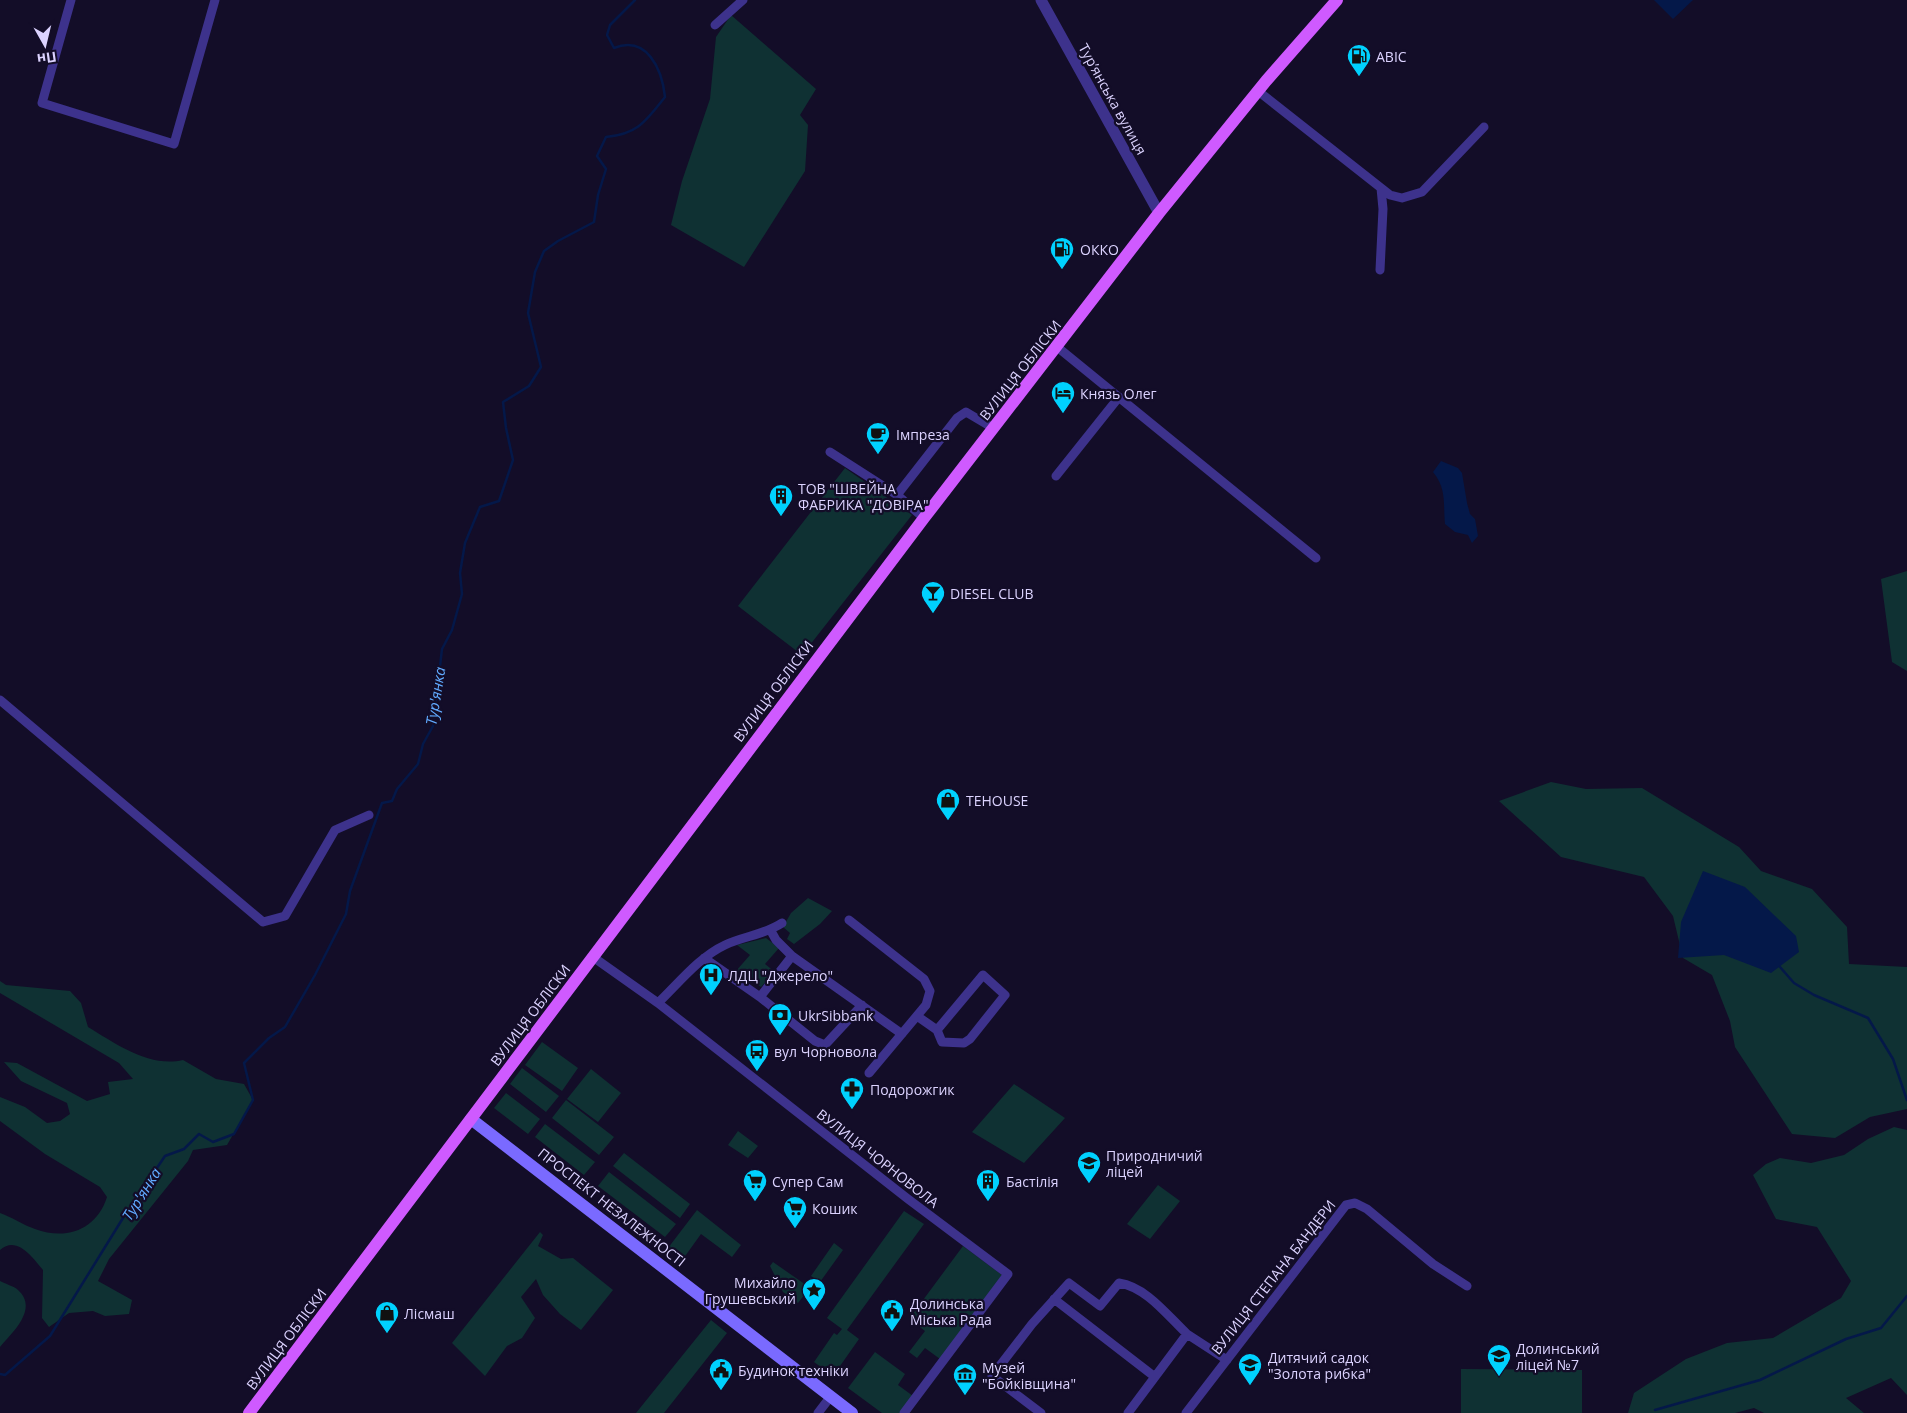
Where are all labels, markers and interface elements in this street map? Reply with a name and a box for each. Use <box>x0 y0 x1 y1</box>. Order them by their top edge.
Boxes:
north arrow <box>20 20 70 70</box>
street label: Турʼянська вулиця <box>1075 40 1151 158</box>
fuel station icon: АВІС <box>1346 43 1372 77</box>
place label: АВІС <box>1376 47 1407 66</box>
text: Пн <box>36 48 58 69</box>
fuel station icon: ОККО <box>1049 236 1075 270</box>
place label: ОККО <box>1080 240 1119 259</box>
street label: ВУЛИЦЯ ОБЛІСКИ <box>975 316 1065 424</box>
hotel icon: Князь Олег <box>1050 380 1076 414</box>
place label: Князь Олег <box>1080 384 1157 403</box>
cafe icon: Імпреза <box>865 421 891 455</box>
place label: Імпреза <box>896 425 950 444</box>
place label: ТОВ "ШВЕЙНА ФАБРИКА "ДОВІРА" <box>798 479 929 514</box>
building icon: ТОВ "ШВЕЙНА ФАБРИКА "ДОВІРА" <box>768 483 794 517</box>
bar icon: DIESEL CLUB <box>920 580 946 614</box>
place label: DIESEL CLUB <box>950 584 1034 603</box>
street label: ВУЛИЦЯ ОБЛІСКИ <box>729 636 817 746</box>
water label: Тур'янка <box>421 665 450 727</box>
shop icon: TEHOUSE <box>935 787 961 821</box>
place label: TEHOUSE <box>966 791 1028 810</box>
street label: ВУЛИЦЯ ОБЛІСКИ <box>486 960 574 1070</box>
hospital icon: ЛДЦ "Джерело" <box>698 962 724 996</box>
place label: ЛДЦ "Джерело" <box>728 966 833 985</box>
bank icon: UkrSibbank <box>767 1002 793 1036</box>
place label: UkrSibbank <box>798 1006 874 1025</box>
bus stop icon: вул Чорновола <box>744 1038 770 1072</box>
place label: вул Чорновола <box>774 1042 877 1061</box>
pharmacy icon: Подорожгик <box>839 1076 865 1110</box>
place label: Подорожгик <box>870 1080 955 1099</box>
street label: ВУЛИЦЯ ЧОРНОВОЛА <box>813 1104 943 1212</box>
street label: ПРОСПЕКТ НЕЗАЛЕЖНОСТІ <box>534 1143 690 1271</box>
place label: Природничий ліцей <box>1106 1146 1203 1181</box>
school or university icon: Природничий ліцей <box>1076 1150 1102 1184</box>
water label: Тур'янка <box>117 1163 165 1224</box>
supermarket icon: Супер Сам <box>742 1168 768 1202</box>
building icon: Бастілія <box>975 1168 1001 1202</box>
place label: Супер Сам <box>772 1172 843 1191</box>
place label: Бастілія <box>1006 1172 1058 1191</box>
supermarket icon: Кошик <box>782 1195 808 1229</box>
street label: ВУЛИЦЯ СТЕПАНА БАНДЕРИ <box>1207 1196 1339 1358</box>
place label: Кошик <box>812 1199 858 1218</box>
place label: Михайло Грушевський <box>705 1273 796 1308</box>
place icon: Михайло Грушевський <box>801 1277 827 1311</box>
street label: ВУЛИЦЯ ОБЛІСКИ <box>242 1284 330 1394</box>
place label: Долинська Міська Рада <box>910 1294 992 1329</box>
public building icon: Долинська Міська Рада <box>879 1298 905 1332</box>
shop icon: Лісмаш <box>374 1300 400 1334</box>
place label: Лісмаш <box>404 1304 455 1323</box>
place label: Долинський ліцей №7 <box>1516 1339 1600 1374</box>
school or university icon: Долинський ліцей №7 <box>1486 1343 1512 1377</box>
place label: Дитячий садок "Золота рибка" <box>1268 1348 1371 1383</box>
school or university icon: Дитячий садок "Золота рибка" <box>1237 1352 1263 1386</box>
public building icon: Будинок техніки <box>708 1357 734 1391</box>
place label: Музей "Бойківщина" <box>982 1358 1076 1393</box>
place label: Будинок техніки <box>738 1361 849 1380</box>
museum icon: Музей "Бойківщина" <box>952 1362 978 1396</box>

